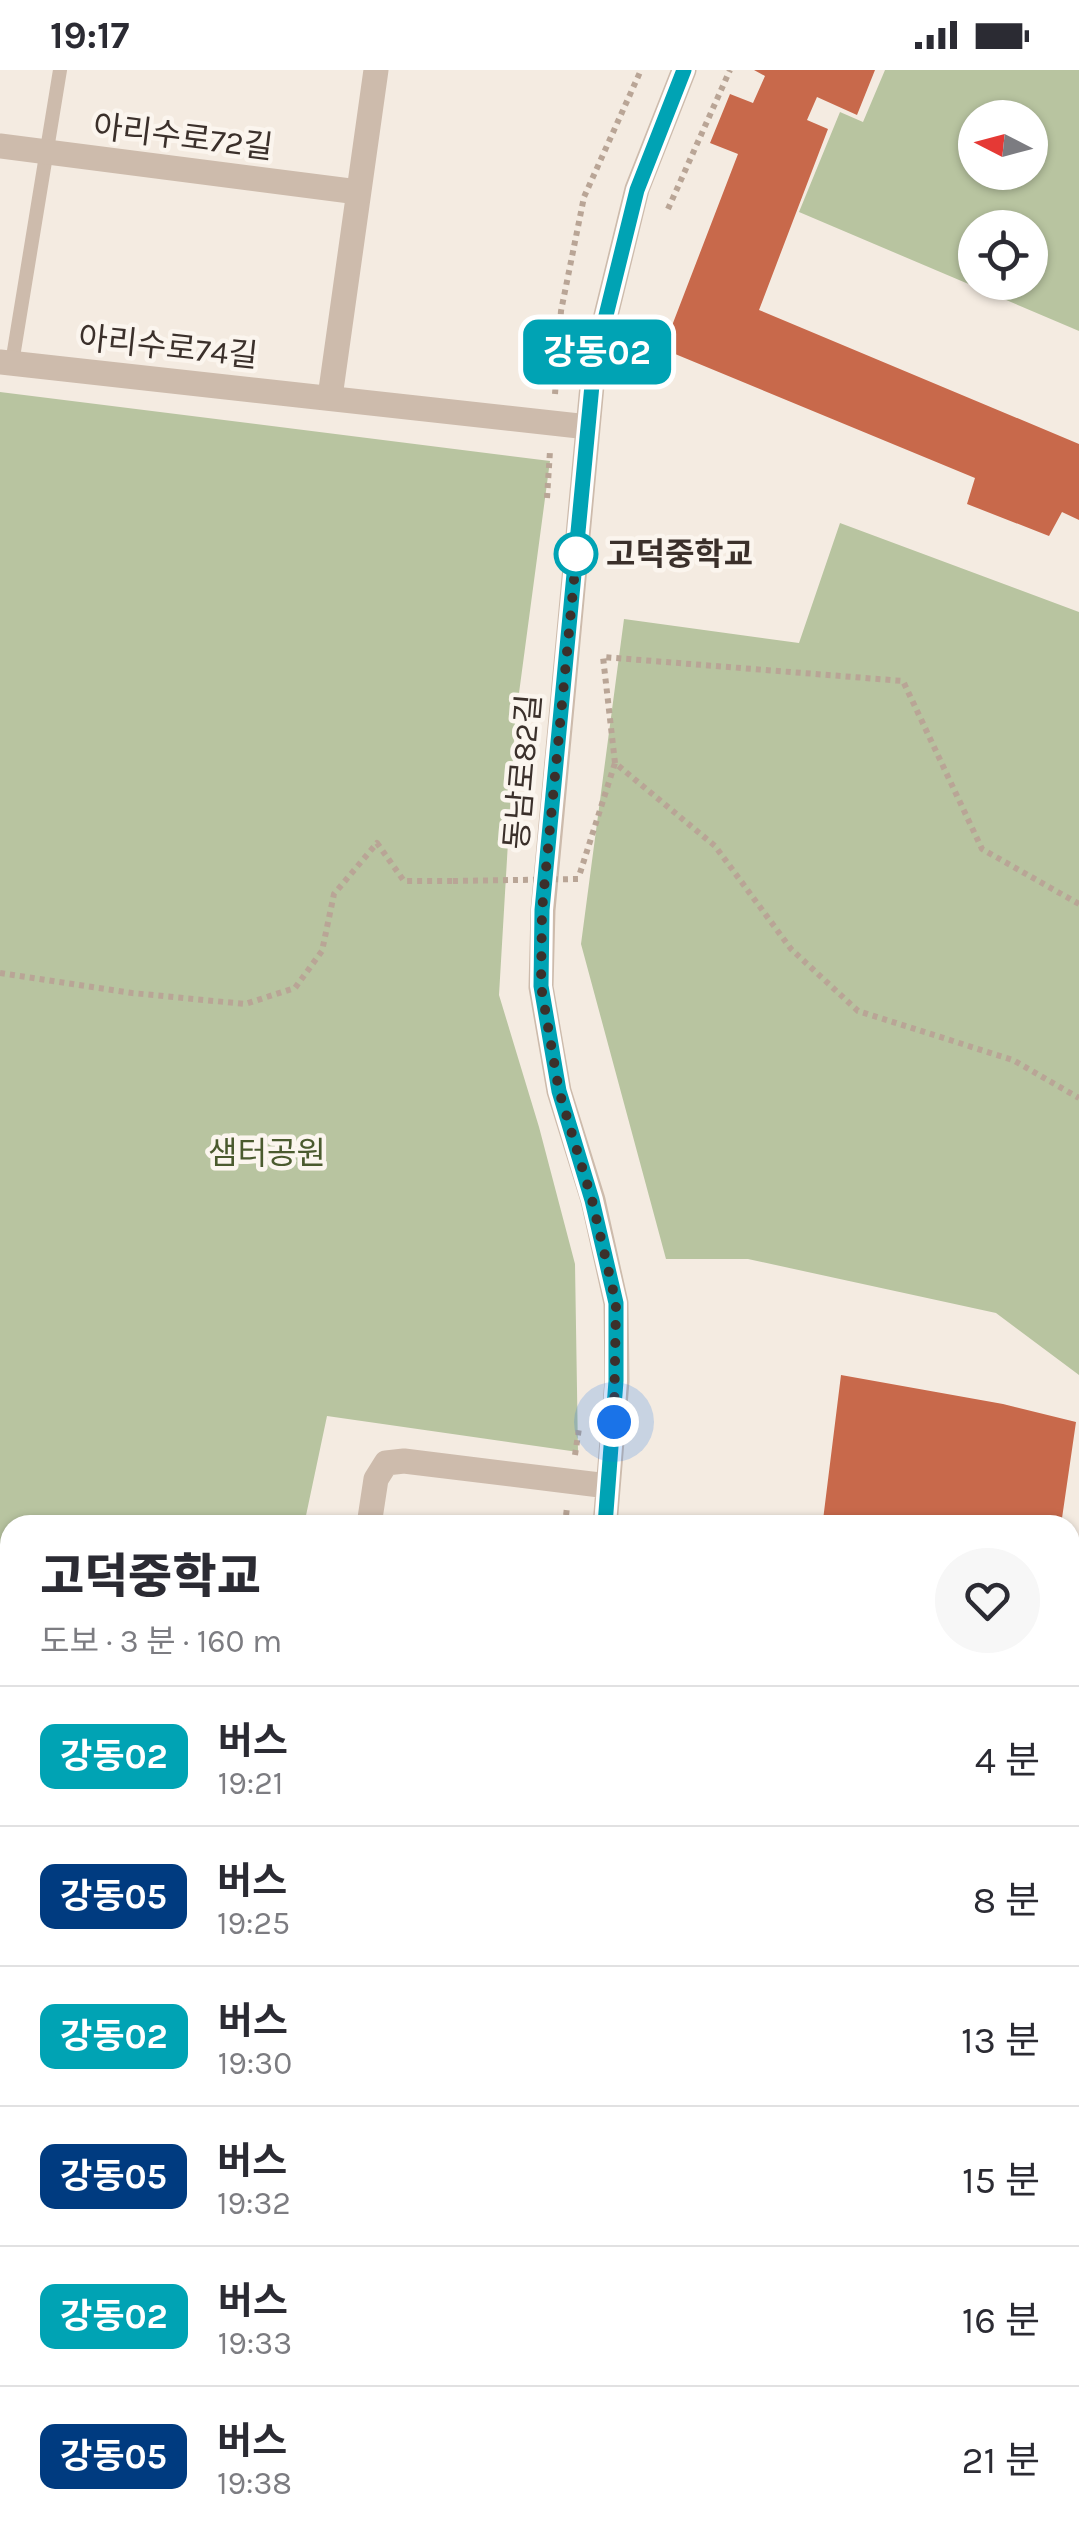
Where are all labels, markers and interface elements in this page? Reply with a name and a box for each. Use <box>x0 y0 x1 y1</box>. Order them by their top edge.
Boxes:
text: 19:17 <box>50 13 129 58</box>
north arrow <box>958 100 1048 190</box>
map controls <box>958 100 1048 300</box>
street label: 아리수로72길 <box>91 108 275 166</box>
button: locate <box>958 210 1048 300</box>
street label: 아리수로74길 <box>77 319 259 375</box>
line badge: 강동02 <box>527 320 667 384</box>
text: 강동02 <box>543 332 651 373</box>
marker: 고덕중학교 <box>555 533 597 575</box>
place label: 고덕중학교 <box>606 536 753 573</box>
street label: 동남로82길 <box>498 693 548 851</box>
park label: 샘터공원 <box>208 1135 326 1172</box>
your location <box>589 1397 639 1447</box>
button: heart <box>935 1548 1040 1653</box>
text: 고덕중학교 <box>40 1549 261 1605</box>
text: 도보 · 3 분 · 160 m <box>40 1623 282 1660</box>
text: 버스 <box>218 1719 288 1764</box>
text: 강동02 <box>60 1736 168 1777</box>
text: 4 분 <box>975 1738 1040 1783</box>
text: 19:21 <box>218 1765 283 1802</box>
text: 버스 <box>217 1859 287 1904</box>
text: 강동05 <box>60 1876 167 1917</box>
text: 8 분 <box>973 1878 1040 1923</box>
text: 19:25 <box>217 1905 290 1942</box>
text: 버스 <box>218 1999 288 2044</box>
text: 강동02 <box>60 2016 168 2057</box>
text: 13 분 <box>961 2018 1040 2063</box>
text: 19:30 <box>218 2045 292 2082</box>
text: 버스 <box>217 2139 287 2184</box>
text: 강동05 <box>60 2156 167 2197</box>
text: 15 분 <box>962 2158 1040 2203</box>
text: 19:32 <box>217 2185 291 2222</box>
text: 버스 <box>218 2279 288 2324</box>
text: 강동02 <box>60 2296 168 2337</box>
text: 16 분 <box>962 2298 1040 2343</box>
text: 19:33 <box>218 2325 292 2362</box>
text: 버스 <box>217 2419 287 2464</box>
text: 강동05 <box>60 2436 167 2477</box>
text: 21 분 <box>961 2438 1040 2483</box>
text: 19:38 <box>217 2465 292 2502</box>

